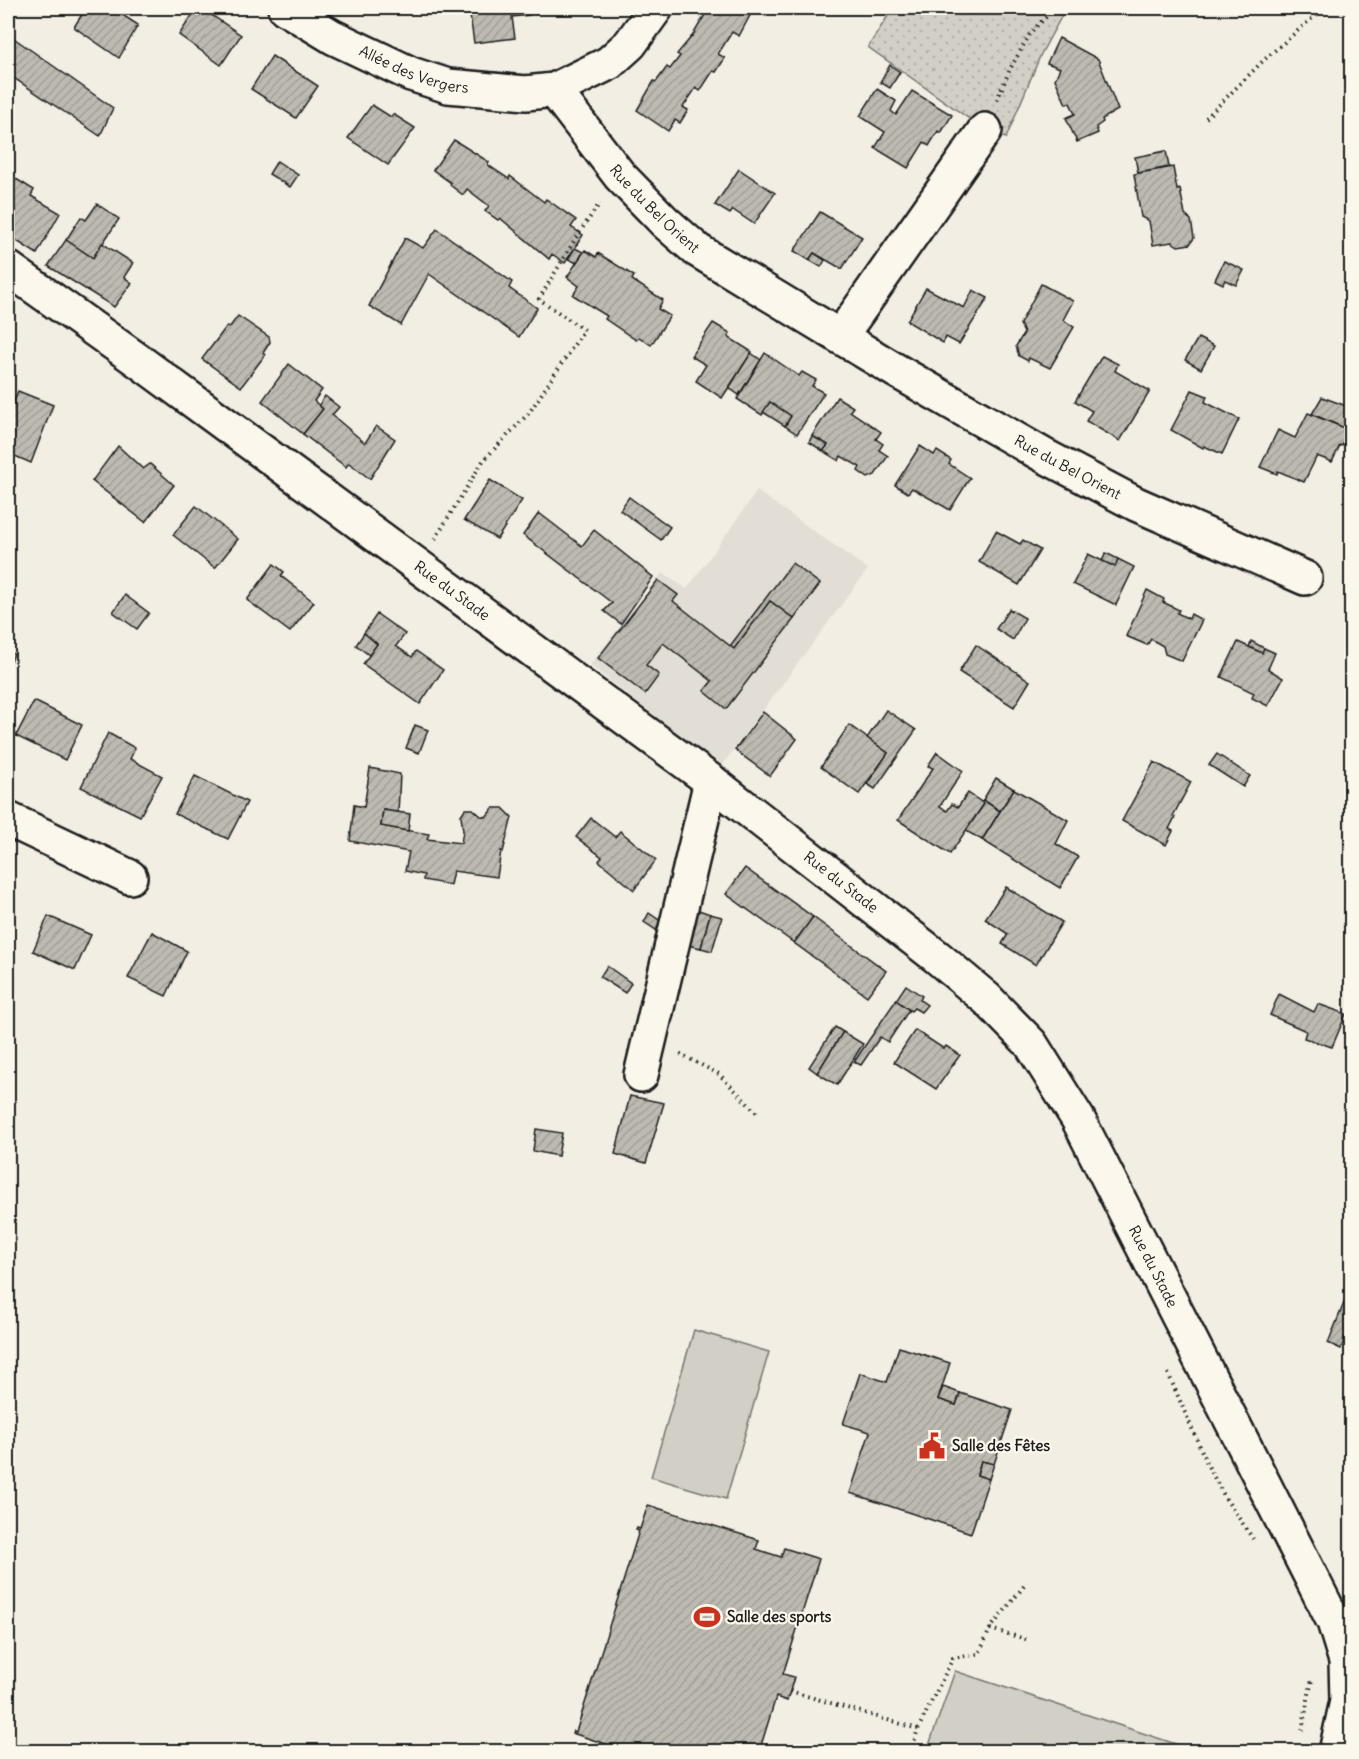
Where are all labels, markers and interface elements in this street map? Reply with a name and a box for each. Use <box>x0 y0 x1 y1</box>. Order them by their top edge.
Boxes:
street label: Allée des Vergers <box>356 41 470 97</box>
street label: Rue du Bel Orient <box>606 161 704 257</box>
street label: Rue du Bel Orient <box>1011 430 1125 503</box>
street label: Rue du Stade <box>411 556 494 625</box>
street label: Rue du Stade <box>800 847 882 917</box>
street label: Rue du Stade <box>1125 1222 1182 1310</box>
public building icon: Salle des Fêtes <box>917 1431 947 1461</box>
place label: Salle des Fêtes <box>952 1436 1050 1455</box>
sports icon: Salle des sports <box>692 1602 722 1632</box>
place label: Salle des sports <box>727 1607 831 1627</box>

